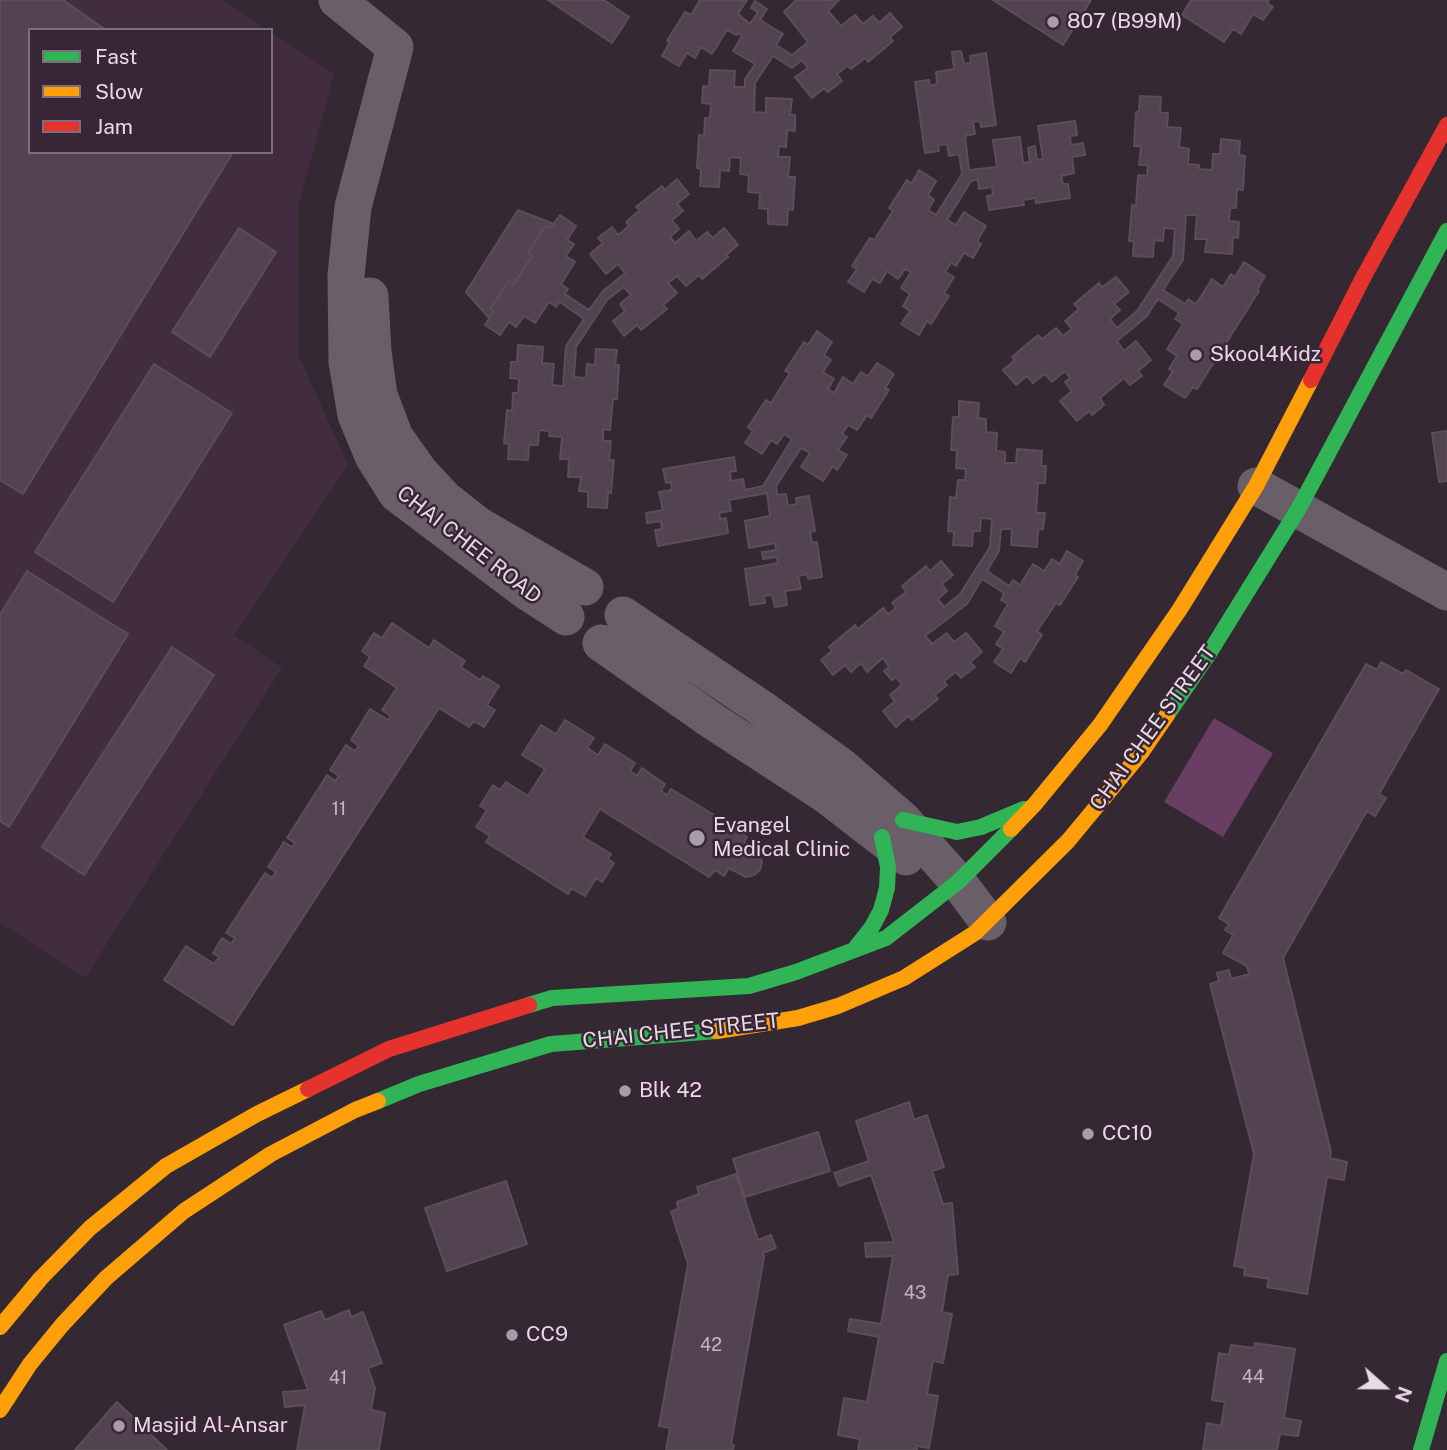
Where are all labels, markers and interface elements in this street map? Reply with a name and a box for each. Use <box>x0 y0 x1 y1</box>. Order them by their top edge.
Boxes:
place label: 807 (B99M) <box>1067 9 1182 35</box>
marker: 807 (B99M) <box>1045 14 1061 30</box>
legend <box>28 28 273 154</box>
text: Fast <box>95 44 137 69</box>
text: Slow <box>95 79 143 104</box>
text: Jam <box>95 114 133 139</box>
place label: Skool4Kidz <box>1210 342 1321 368</box>
marker: Skool4Kidz <box>1188 347 1204 363</box>
street label: CHAI CHEE ROAD <box>392 481 546 609</box>
street label: CHAI CHEE STREET <box>1085 641 1221 815</box>
house number: 11 <box>332 798 346 820</box>
place label: Evangel Medical Clinic <box>713 813 850 863</box>
marker: Evangel Medical Clinic <box>687 828 707 848</box>
street label: CHAI CHEE STREET <box>581 1008 781 1054</box>
place label: Blk 42 <box>639 1078 702 1104</box>
marker: Blk 42 <box>617 1083 633 1099</box>
place label: CC10 <box>1102 1121 1152 1147</box>
marker: CC10 <box>1080 1126 1096 1142</box>
house number: 43 <box>904 1282 926 1304</box>
place label: CC9 <box>526 1322 568 1348</box>
marker: CC9 <box>504 1327 520 1343</box>
house number: 42 <box>700 1334 722 1356</box>
north arrow <box>1349 1352 1419 1422</box>
house number: 44 <box>1242 1366 1264 1388</box>
house number: 41 <box>329 1367 347 1389</box>
text: N <box>1391 1384 1417 1405</box>
place label: Masjid Al-Ansar <box>133 1413 288 1439</box>
marker: Masjid Al-Ansar <box>111 1418 127 1434</box>

